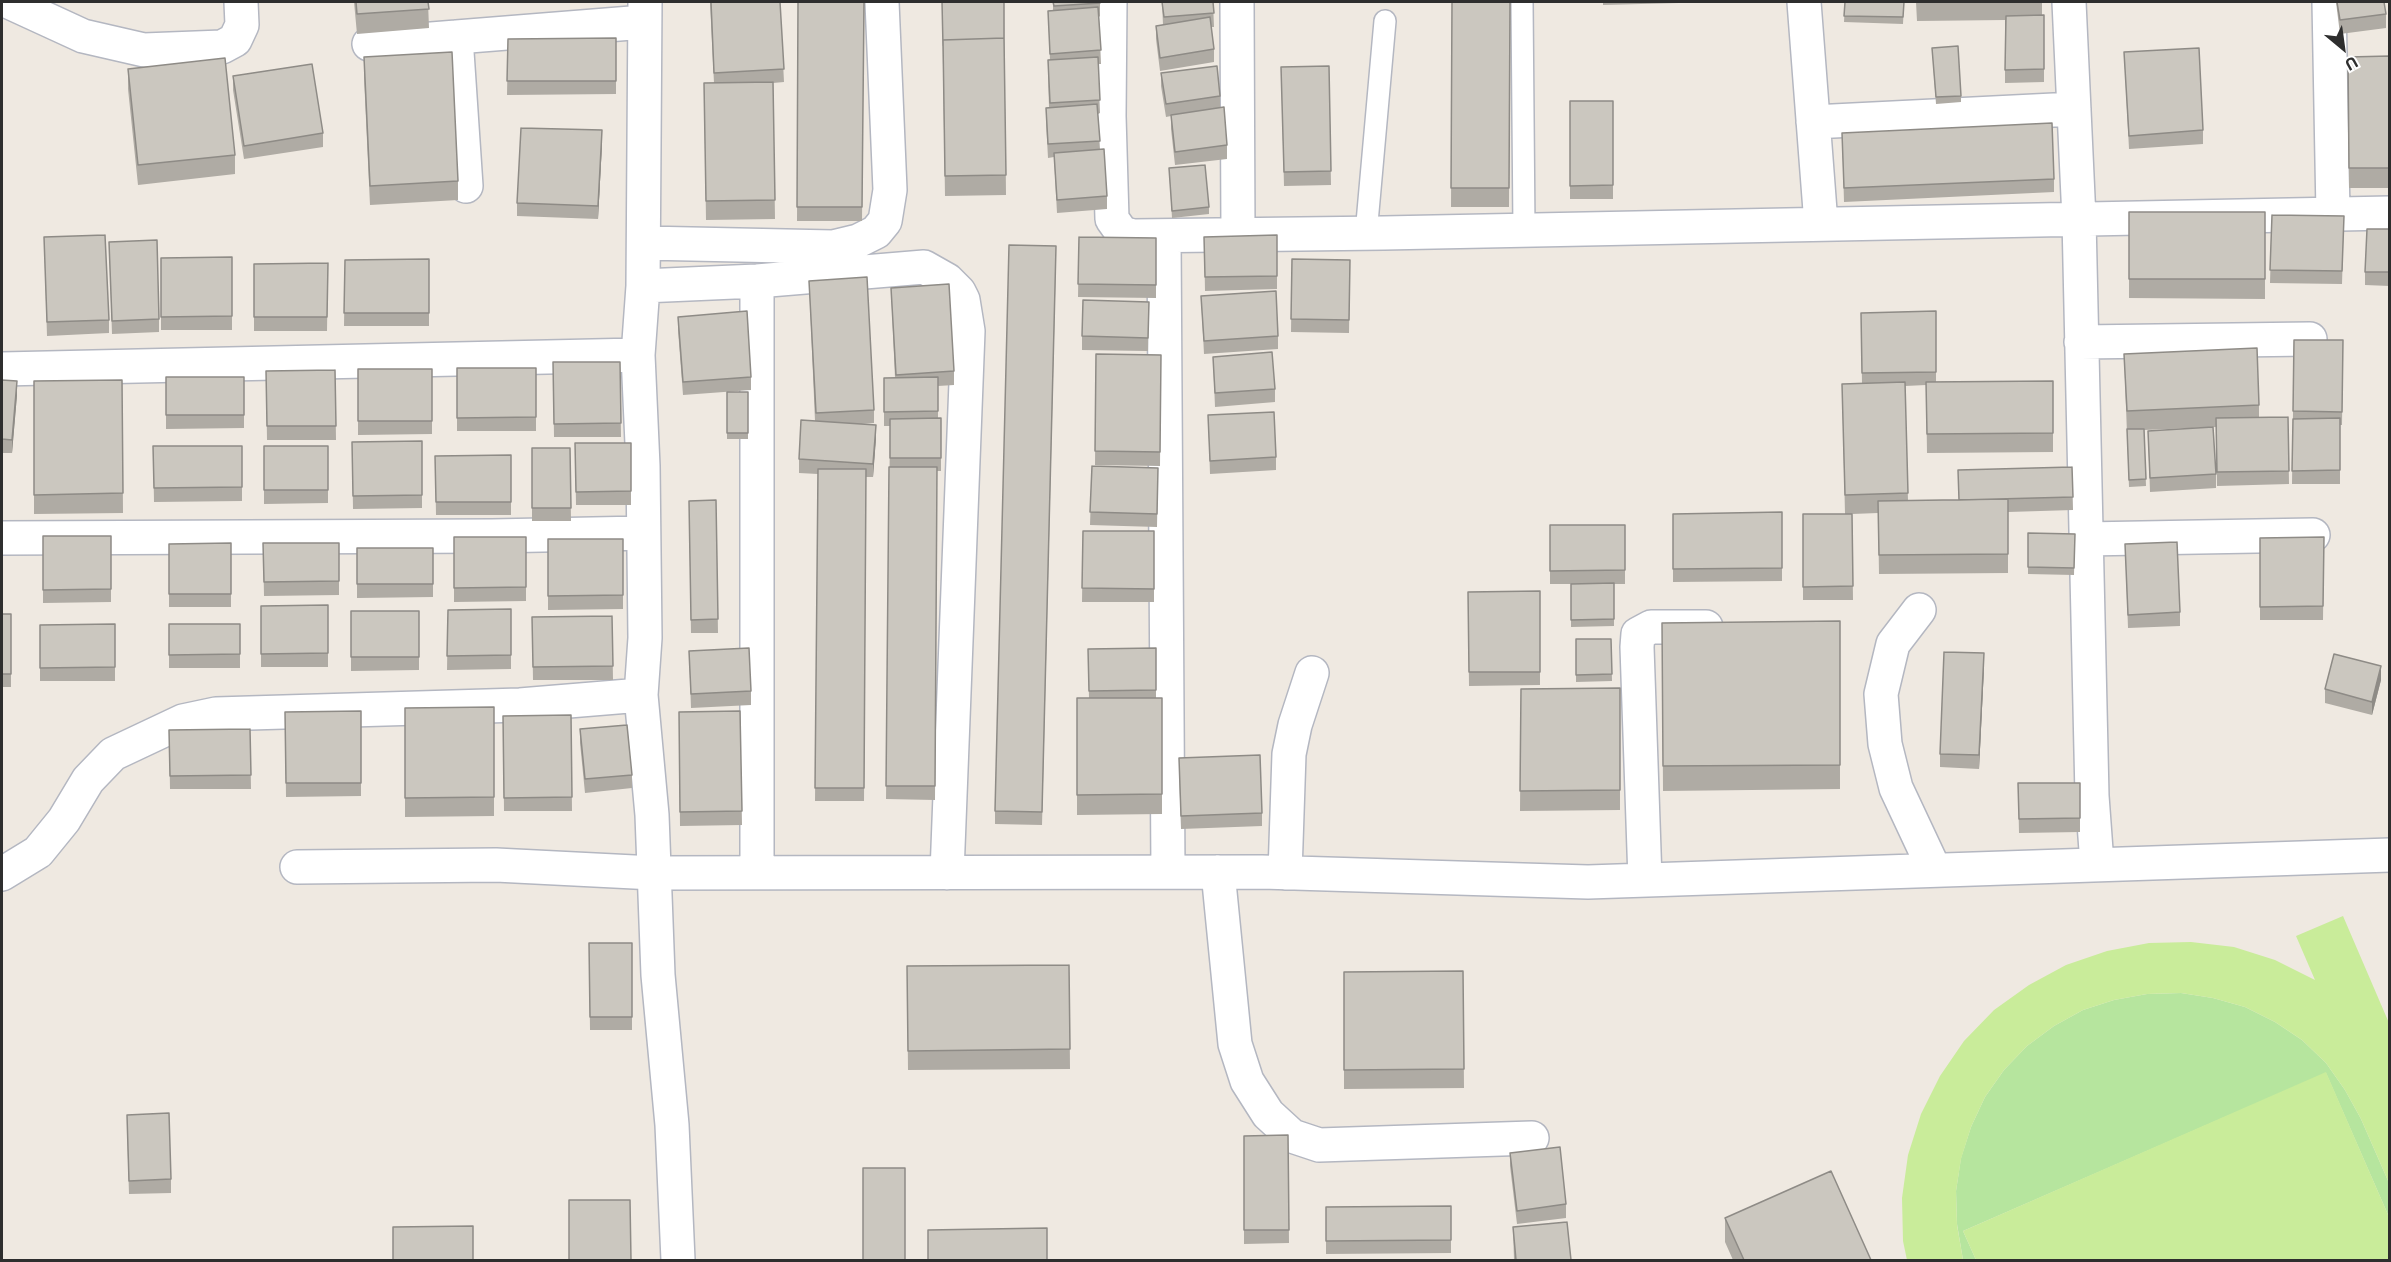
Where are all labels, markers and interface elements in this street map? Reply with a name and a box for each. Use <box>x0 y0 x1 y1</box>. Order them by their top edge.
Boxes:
north arrow <box>2313 18 2373 78</box>
text: U <box>2341 51 2362 76</box>

